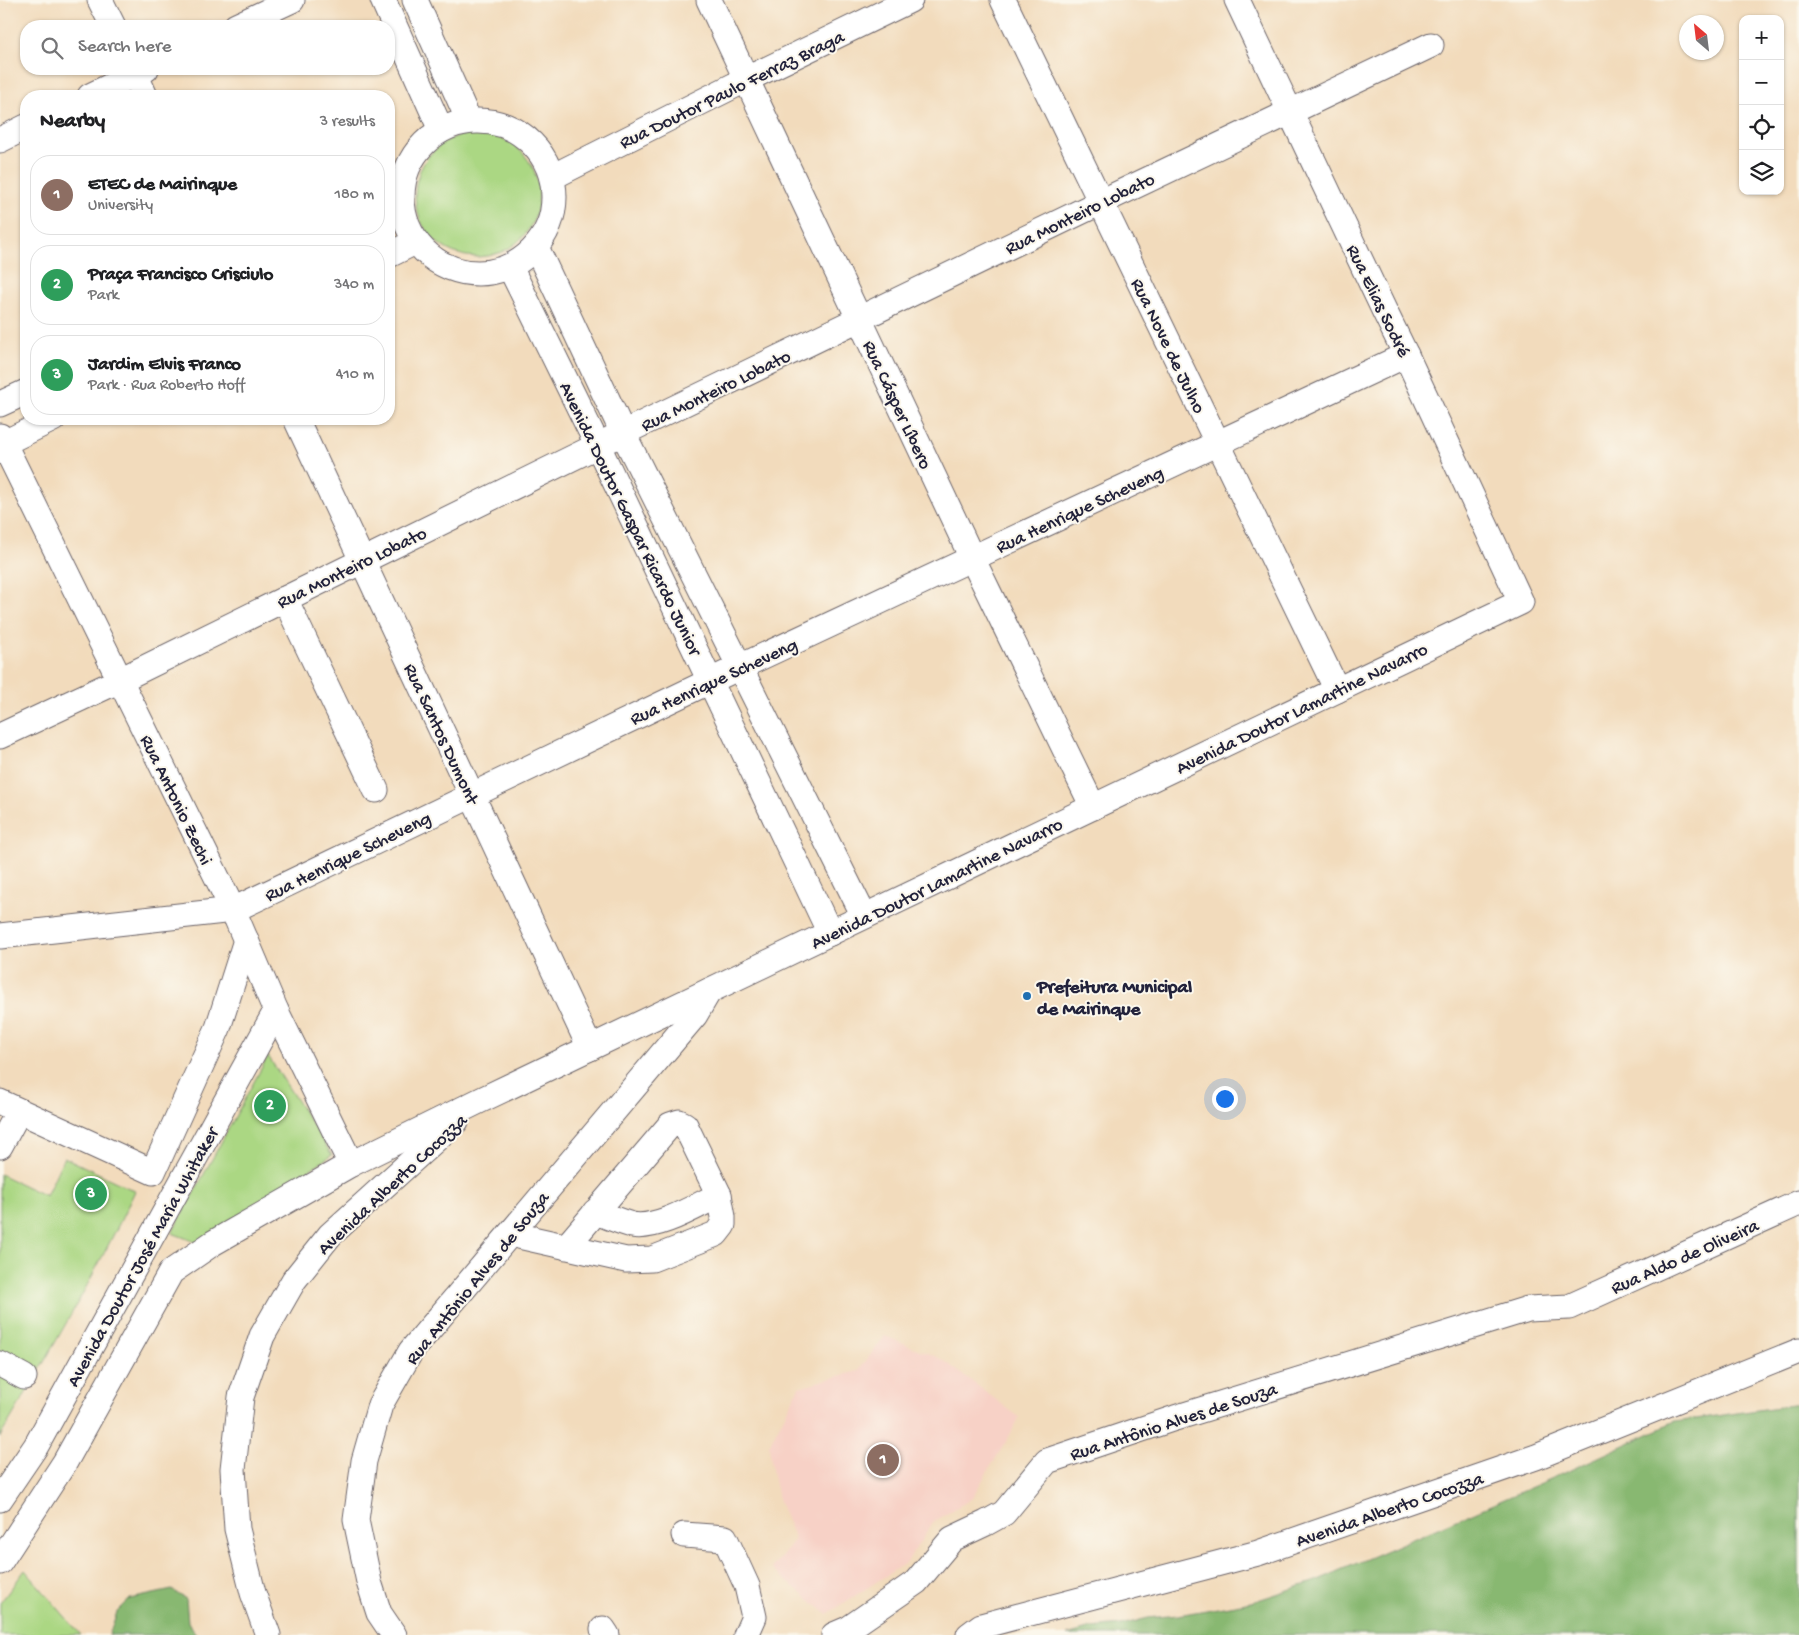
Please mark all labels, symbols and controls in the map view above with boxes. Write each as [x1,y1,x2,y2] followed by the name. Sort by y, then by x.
[1679,15,1724,60] north arrow
[1739,15,1784,195] map controls
[1739,15,1784,60] button: +
[20,20,395,75] search box
[616,26,850,156] street label: Rua Doutor Paulo Ferraz Braga
[38,34,66,62] icon: search
[78,36,172,59] text: Search here
[1739,60,1784,105] button: −
[1739,105,1784,150] button: locate
[40,110,105,135] text: Nearby
[320,113,375,132] text: 3 results
[1739,150,1784,195] button: layers
[1002,169,1159,261] street label: Rua Monteiro Lobato
[88,174,237,197] text: ETEC de Mairinque
[54,186,60,205] text: 1
[335,186,374,205] text: 180 m
[88,197,153,216] text: University
[1340,241,1414,362] street label: Rua Elias Sodré
[88,264,273,287] text: Praça Francisco Crisciulo
[1124,275,1210,418] street label: Rua Nove de Julho
[53,276,61,295] text: 2
[334,276,374,295] text: 340 m
[88,287,119,306] text: Park
[856,337,936,474] street label: Rua Cásper Líbero
[638,346,795,438] street label: Rua Monteiro Lobato
[88,354,241,377] text: Jardim Elvis Franco
[53,366,61,385] text: 3
[336,366,374,385] text: 410 m
[88,377,245,396] text: Park · Rua Roberto Hoff
[552,379,706,662] street label: Avenida Doutor Gaspar Ricardo Junior
[993,462,1168,560] street label: Rua Henrique Scheveng
[274,523,431,615] street label: Rua Monteiro Lobato
[627,634,802,732] street label: Rua Henrique Scheveng
[1173,639,1432,781] street label: Avenida Doutor Lamartine Navarro
[397,660,483,811] street label: Rua Santos Dumont
[133,732,216,869] street label: Rua Antonio Zechi
[262,808,436,908] street label: Rua Henrique Scheveng
[808,814,1067,956] street label: Avenida Doutor Lamartine Navarro
[1036,977,1192,1022] place label: Prefeitura Municipal de Mairinque
[1021,990,1033,1002] marker: Prefeitura Municipal de Mairinque
[1212,1086,1238,1112] your location
[254,1087,286,1125] pin: 2
[314,1109,474,1261] street label: Avenida Alberto Cocozza
[63,1122,226,1392] street label: Avenida Doutor José Maria Whitaker
[75,1175,107,1213] pin: 3
[402,1187,557,1370] street label: Rua Antônio Alves de Souza
[1608,1215,1764,1301] street label: Rua Aldo de Oliveira
[1068,1379,1282,1468] street label: Rua Antônio Alves de Souza
[867,1441,899,1479] pin: 1
[1293,1468,1488,1554] street label: Avenida Alberto Cocozza

